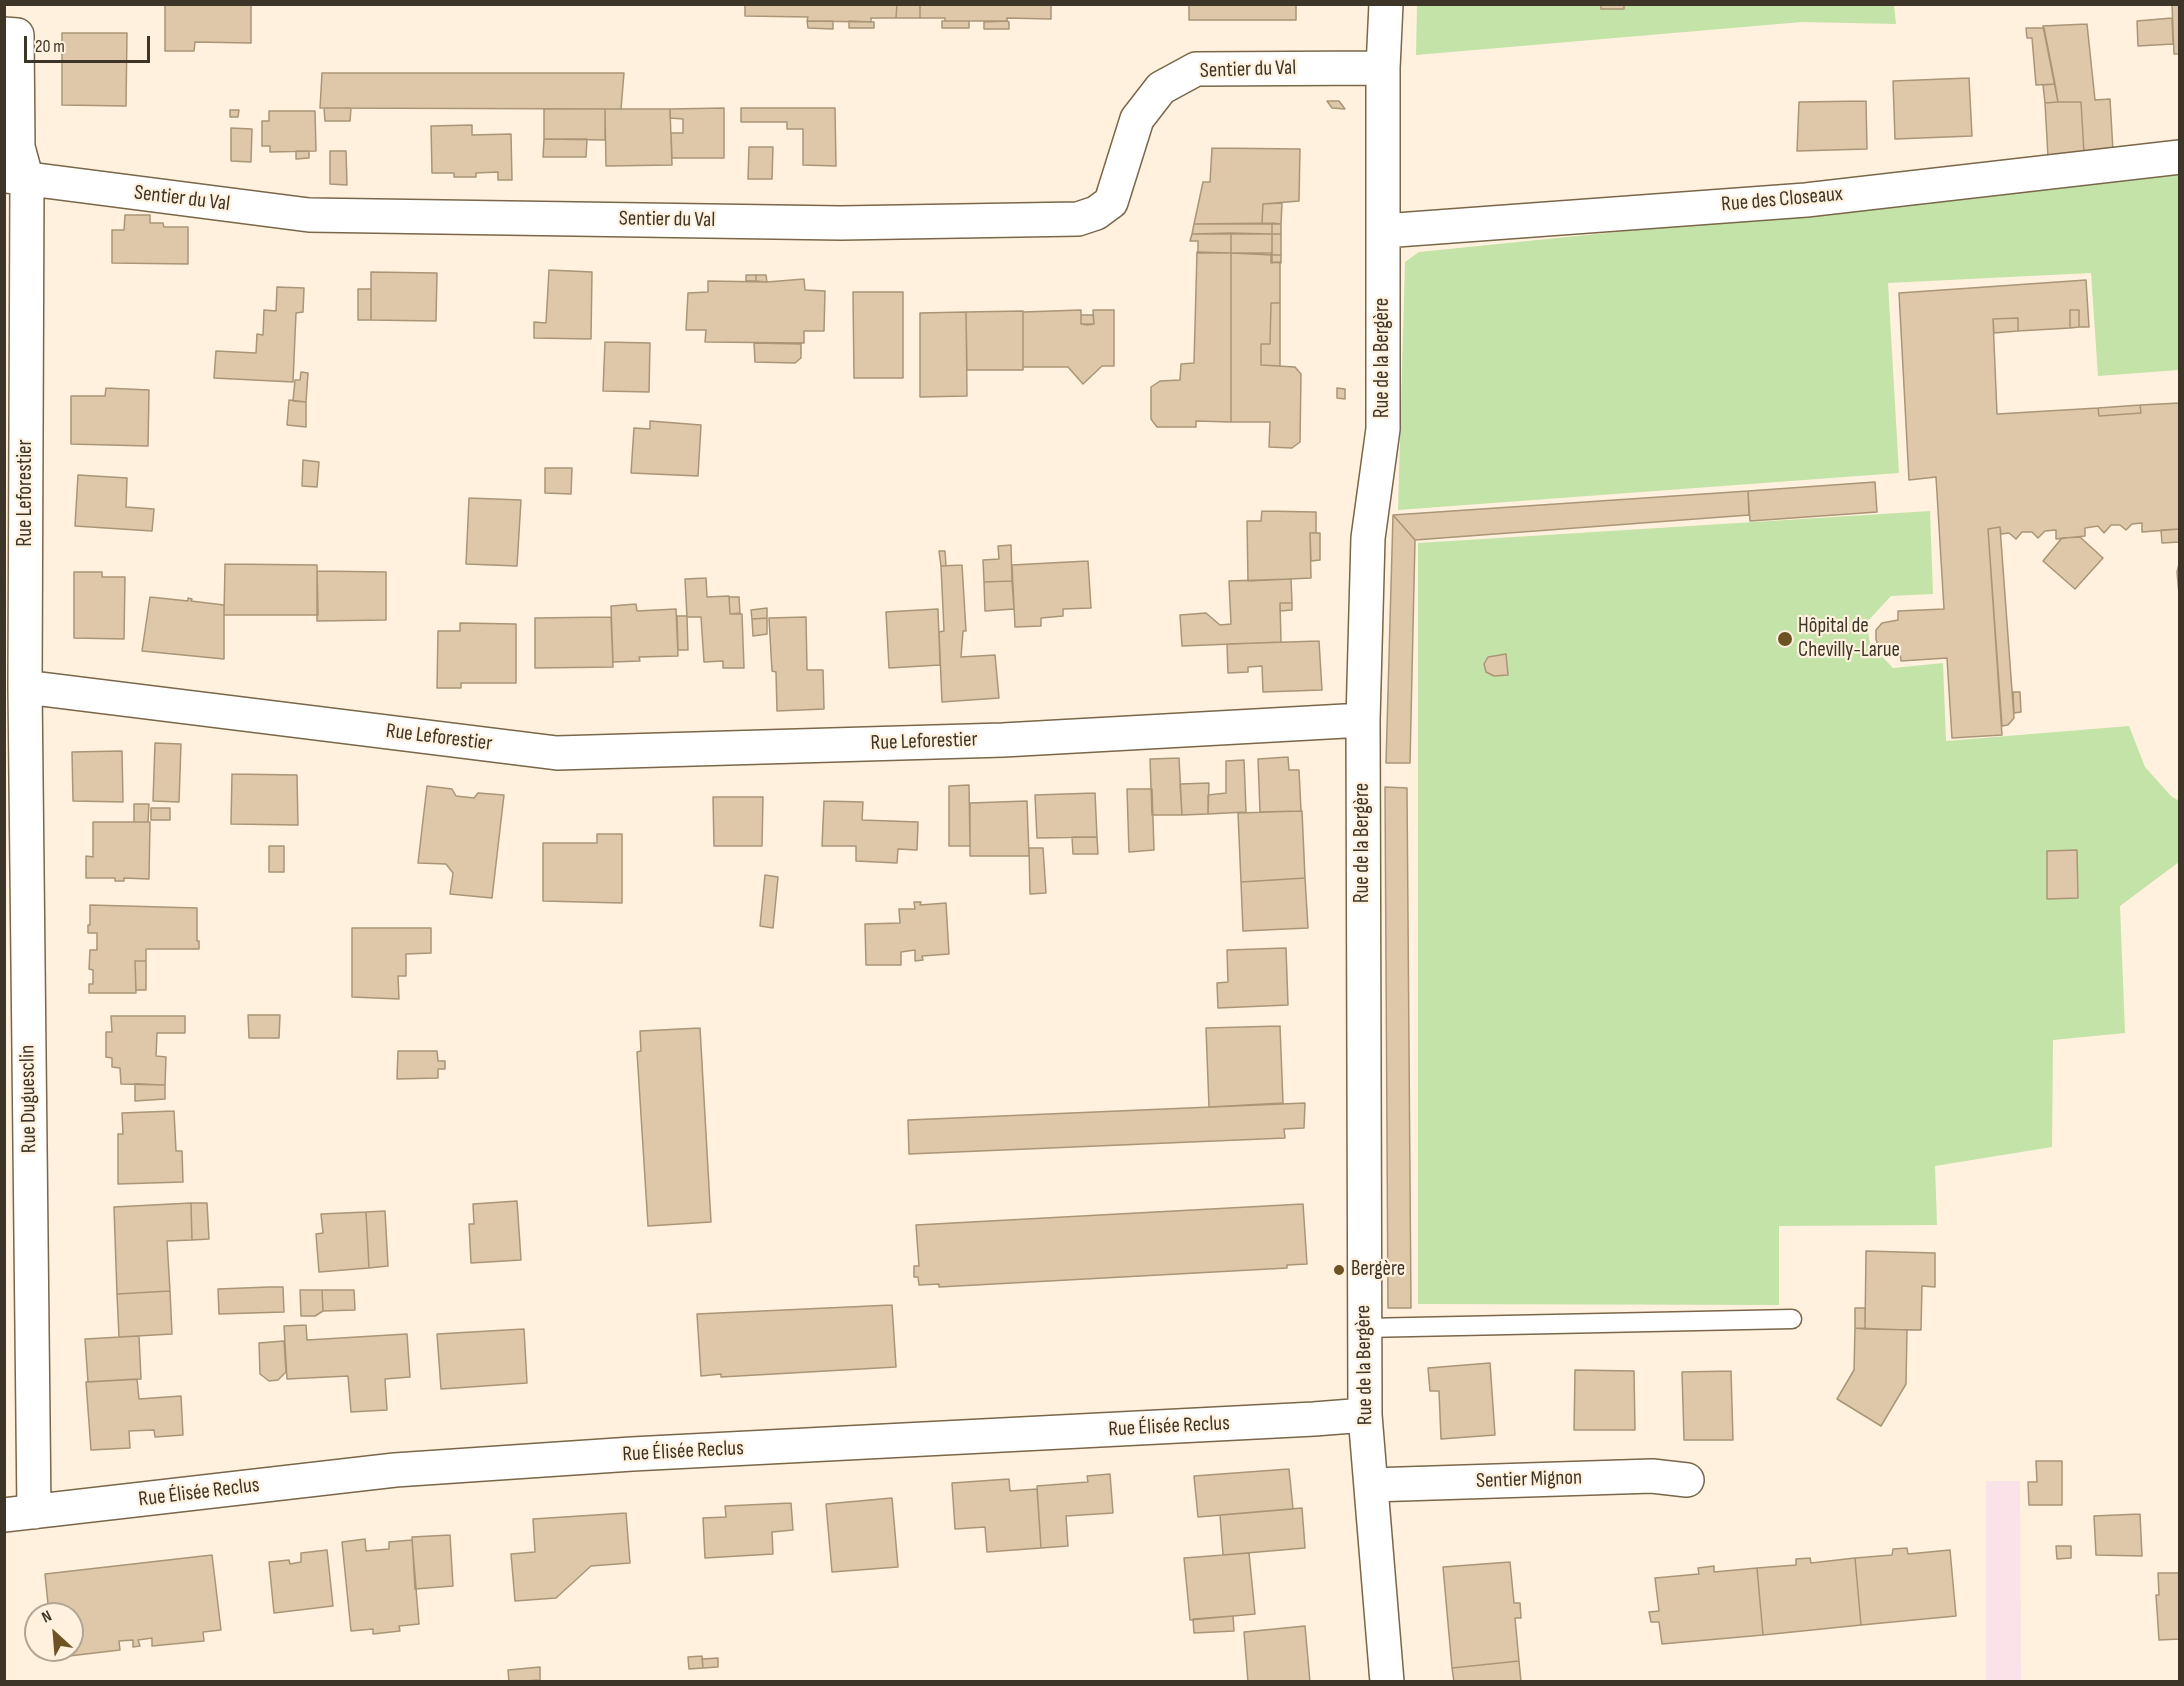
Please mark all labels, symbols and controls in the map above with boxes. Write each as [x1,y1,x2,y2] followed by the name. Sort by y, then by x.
[27,24,153,62] scale bar
[35,36,65,57] text: 20 m
[1199,56,1297,84] street label: Sentier du Val
[133,181,231,217] street label: Sentier du Val
[1720,182,1844,218] street label: Rue des Closeaux
[619,207,715,233] street label: Sentier du Val
[1370,298,1396,418] street label: Rue de la Bergère
[13,439,39,547] street label: Rue Leforestier
[1798,614,1900,664] place label: Hôpital de Chevilly-Larue
[1776,630,1794,648] marker: Hôpital de Chevilly-Larue
[384,719,494,757] street label: Rue Leforestier
[870,728,978,756] street label: Rue Leforestier
[1350,783,1376,903] street label: Rue de la Bergère
[15,1045,43,1153] street label: Rue Duguesclin
[1351,1257,1405,1283] place label: Bergère
[1332,1263,1346,1277] marker: Bergère
[1351,1305,1379,1425] street label: Rue de la Bergère
[1108,1411,1230,1443] street label: Rue Élisée Reclus
[622,1436,744,1468] street label: Rue Élisée Reclus
[1476,1466,1582,1494] street label: Sentier Mignon
[137,1473,261,1513] street label: Rue Élisée Reclus
[24,1602,84,1662] north arrow
[39,1607,55,1628] text: N

